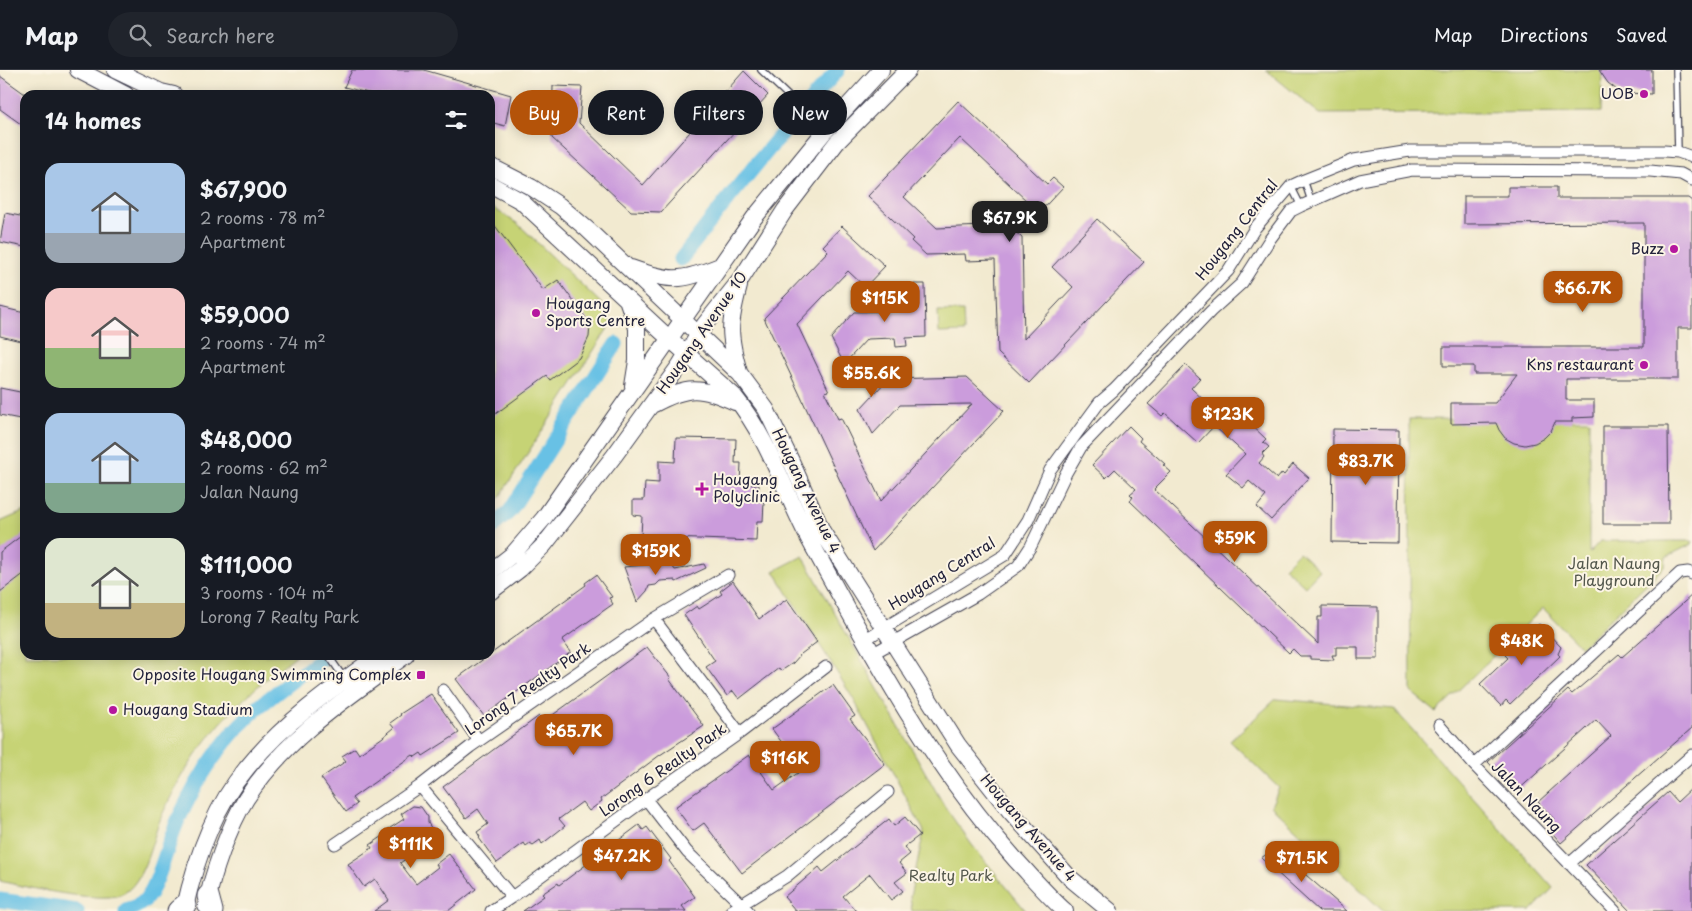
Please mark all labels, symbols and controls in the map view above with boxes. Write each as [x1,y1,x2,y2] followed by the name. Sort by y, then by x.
[108,12,458,57] search box
[25,17,78,53] text: Map
[126,21,154,49] icon: search
[166,21,275,49] text: Search here
[1434,21,1472,48] text: Map
[1500,21,1588,48] text: Directions
[1616,21,1667,48] text: Saved
[1600,81,1634,104] place label: UOB
[1638,88,1650,100] marker: UOB
[510,90,578,135] chip: Buy
[588,90,664,135] chip: Rent
[674,90,763,135] chip: Filters
[773,90,847,135] chip: New
[45,104,141,136] text: 14 homes
[442,106,470,134] icon: filters
[200,173,287,205] text: $67,900
[1189,174,1283,284] street label: Hougang Central
[85,183,145,243] icon: home
[969,200,1051,243] pin: $67.9K
[200,205,326,229] text: 2 rooms · 78 m²
[983,205,1037,229] text: $67.9K
[200,229,285,253] text: Apartment
[1631,236,1665,259] place label: Buzz
[1668,243,1680,255] marker: Buzz
[650,266,752,398] street label: Hougang Avenue 10
[1542,270,1624,313] pin: $66.7K
[1554,275,1612,299] text: $66.7K
[850,280,920,323] pin: $115K
[862,285,908,309] text: $115K
[546,291,645,331] place label: Hougang Sports Centre
[200,298,289,330] text: $59,000
[530,307,542,319] marker: Hougang Sports Centre
[85,308,145,368] icon: home
[200,330,326,354] text: 2 rooms · 74 m²
[1527,352,1634,375] place label: Kns restaurant
[200,354,285,378] text: Apartment
[831,356,913,398] pin: $55.6K
[1638,359,1650,371] marker: Kns restaurant
[843,360,901,384] text: $55.6K
[1193,396,1263,439] pin: $123K
[1202,401,1254,425] text: $123K
[200,423,292,455] text: $48,000
[767,424,848,557] street label: Hougang Avenue 4
[85,433,145,493] icon: home
[1325,444,1407,486] pin: $83.7K
[1338,448,1394,472] text: $83.7K
[200,455,328,479] text: 2 rooms · 62 m²
[713,467,780,507] place label: Hougang Polyclinic
[200,479,299,503] text: Jalan Naung
[695,482,709,496] marker: Hougang Polyclinic
[1205,520,1265,563] pin: $59K
[1214,525,1256,549] text: $59K
[883,530,999,615] street label: Hougang Central
[621,534,691,576] pin: $159K
[632,538,680,562] text: $159K
[200,548,292,580] text: $111,000
[1568,551,1660,591] park label: Jalan Naung Playground
[85,558,145,618] icon: home
[200,580,334,604] text: 3 rooms · 104 m²
[200,604,359,628] text: Lorong 7 Realty Park
[1492,624,1552,666] pin: $48K
[1500,628,1544,652] text: $48K
[459,636,595,740] street label: Lorong 7 Realty Park
[132,662,411,685] place label: Opposite Hougang Swimming Complex
[415,669,427,681] marker: Opposite Hougang Swimming Complex
[123,697,253,720] place label: Hougang Stadium
[107,704,119,716] marker: Hougang Stadium
[533,714,615,756] pin: $65.7K
[594,716,730,821] street label: Lorong 6 Realty Park
[546,718,602,742] text: $65.7K
[750,740,820,783] pin: $116K
[761,745,809,769] text: $116K
[1487,755,1568,837] street label: Jalan Naung
[976,768,1083,886] street label: Hougang Avenue 4
[376,826,446,869] pin: $111K
[389,831,433,855] text: $111K
[581,838,663,881] pin: $47.2K
[1261,840,1343,883] pin: $71.5K
[593,843,651,867] text: $47.2K
[1276,845,1328,869] text: $71.5K
[909,863,993,886] park label: Realty Park

